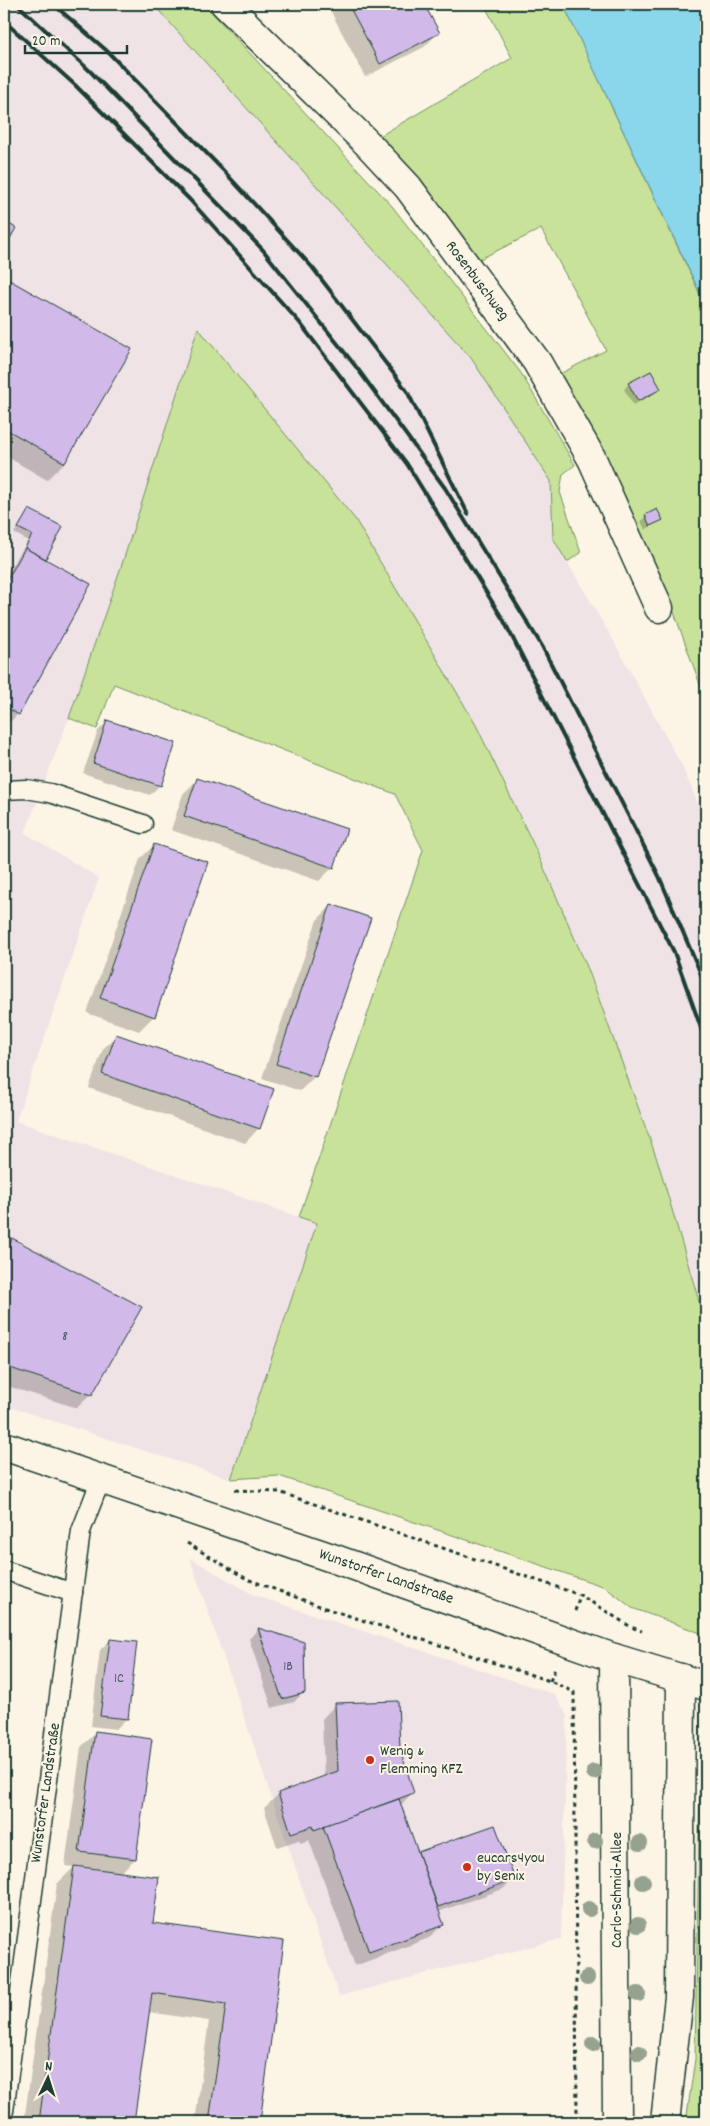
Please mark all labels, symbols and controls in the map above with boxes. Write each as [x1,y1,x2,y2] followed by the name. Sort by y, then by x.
[25,22,128,54] scale bar
[32,31,60,53] text: 20 m
[439,236,515,326] street label: Rosenbuschweg
[62,1327,68,1347] house number: 8
[316,1543,456,1611] street label: Wunstorfer Landstraße
[283,1657,293,1677] house number: 1B
[114,1669,124,1689] house number: 1C
[25,1722,67,1864] street label: Wunstorfer Landstraße
[380,1740,463,1781] place label: Wenig & Flemming KFZ
[364,1754,376,1766] marker: Wenig & Flemming KFZ
[606,1832,629,1948] street label: Carlo-Schmid-Allee
[477,1847,545,1888] place label: eucars4you by Senix
[461,1861,473,1873] marker: eucars4you by Senix
[22,2054,72,2104] north arrow
[45,2057,53,2077] text: N

